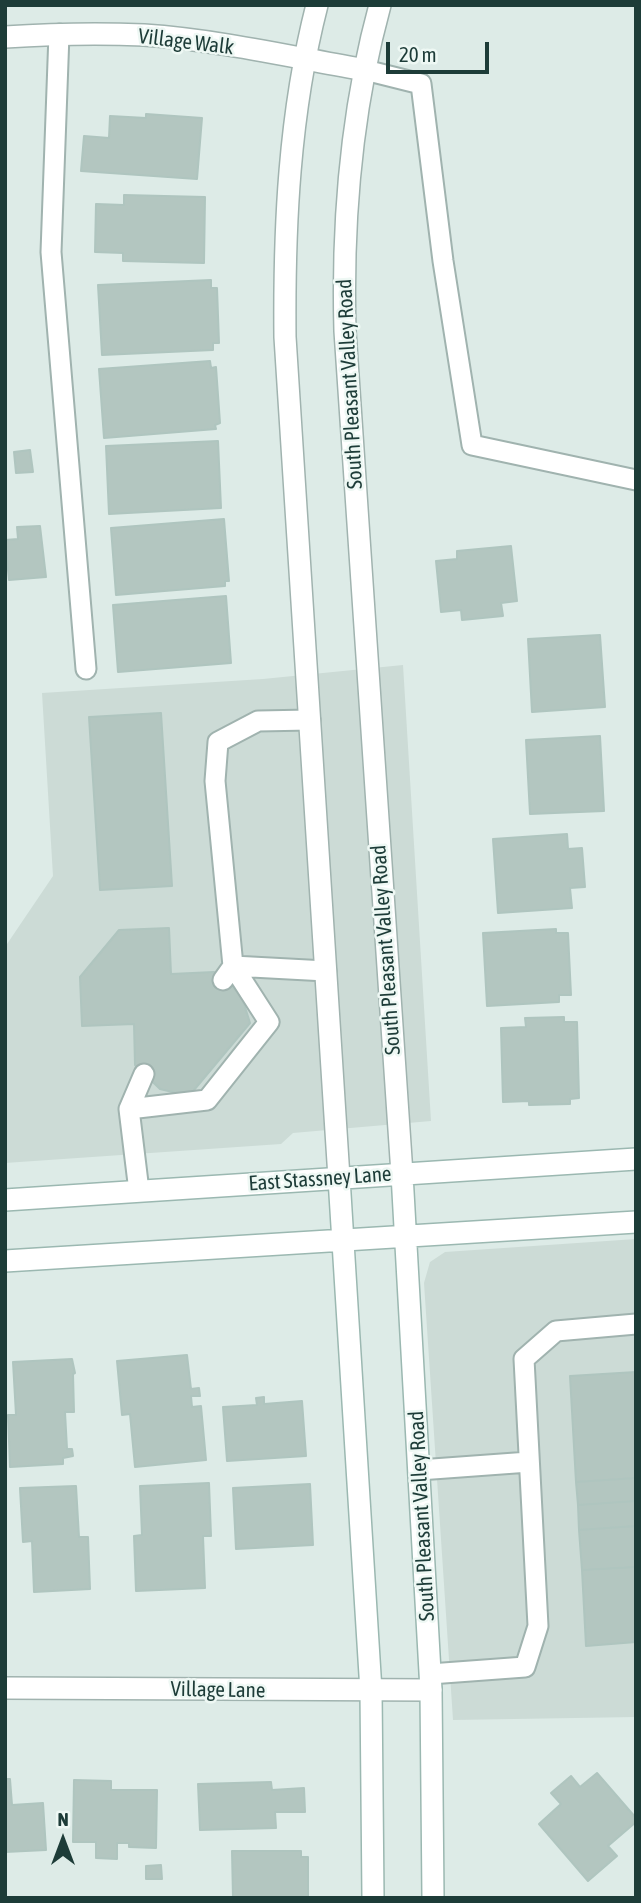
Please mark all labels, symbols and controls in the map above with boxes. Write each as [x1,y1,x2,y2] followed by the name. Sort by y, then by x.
[137,24,235,60] street label: Village Walk
[389,28,492,72] scale bar
[399,42,437,66] text: 20 m
[332,278,368,490] street label: South Pleasant Valley Road
[366,844,406,1056] street label: South Pleasant Valley Road
[248,1161,392,1197] street label: East Stassney Lane
[404,1410,440,1622] street label: South Pleasant Valley Road
[170,1677,266,1703] street label: Village Lane
[28,1805,98,1875] north arrow
[57,1808,69,1830] text: N

